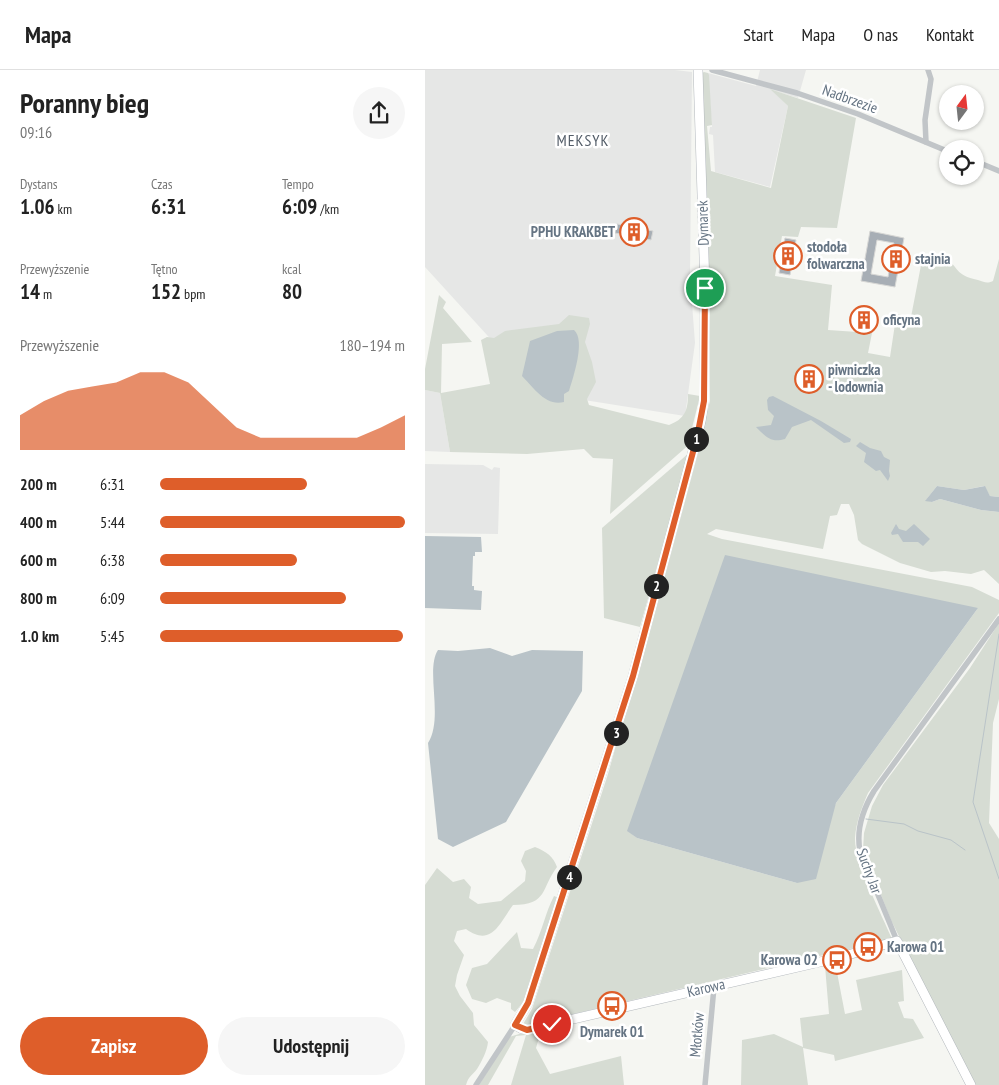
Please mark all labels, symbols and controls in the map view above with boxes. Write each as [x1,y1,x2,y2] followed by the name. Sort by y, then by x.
[25,19,72,50] text: Mapa
[743,23,773,46] text: Start
[801,23,835,46] text: Mapa
[863,23,898,46] text: O nas
[926,23,974,46] text: Kontakt
[820,80,880,117] street label: Nadbrzezie
[20,84,149,121] text: Poranny bieg
[939,85,984,130] north arrow
[939,85,984,185] map controls
[353,87,405,139] button: share
[20,122,52,142] text: 09:16
[557,130,609,150] district label: MEKSYK
[939,140,984,185] button: locate
[20,175,58,193] text: Dystans
[151,175,173,193] text: Czas
[282,175,314,193] text: Tempo
[20,193,55,220] text: 1.06
[151,193,186,220] text: 6:31
[282,193,317,220] text: 6:09
[55,200,72,218] text: km
[317,200,339,218] text: /km
[692,200,713,246] street label: Dymarek
[619,217,649,247] building icon: PPHU KRAKBET
[531,222,615,241] place label: PPHU KRAKBET
[807,237,865,273] place label: stodoła folwarczna
[773,241,803,271] building icon: stodoła folwarczna
[881,244,911,274] building icon: stajnia
[915,249,951,268] place label: stajnia
[20,260,89,278] text: Przewyższenie
[151,260,178,278] text: Tętno
[282,260,301,278] text: kcal
[684,267,726,309] pin
[691,274,719,302] icon: arrive
[20,278,40,305] text: 14
[151,278,181,305] text: 152
[282,278,302,305] text: 80
[40,285,52,303] text: m
[181,285,205,303] text: bpm
[849,305,879,335] building icon: oficyna
[883,310,921,329] place label: oficyna
[20,335,99,355] text: Przewyższenie
[340,335,405,355] text: 180–194 m
[828,360,883,396] place label: piwniczka - lodownia
[794,364,824,394] building icon: piwniczka - lodownia
[683,426,709,452] pin: 1
[693,430,700,448] text: 1
[20,474,57,494] text: 200 m
[100,474,125,494] text: 6:31
[20,512,57,532] text: 400 m
[100,512,125,532] text: 5:44
[20,550,57,570] text: 600 m
[100,550,125,570] text: 6:38
[643,574,669,598] pin: 2
[653,577,660,595] text: 2
[20,588,57,608] text: 800 m
[100,588,125,608] text: 6:09
[20,626,59,646] text: 1.0 km
[100,626,125,646] text: 5:45
[603,720,629,746] pin: 3
[613,724,620,742] text: 3
[853,846,887,897] street label: Suchy Jar
[557,864,581,890] pin: 4
[566,868,573,886] text: 4
[853,932,883,962] bus stop icon: Karowa 01
[887,937,944,956] place label: Karowa 01
[822,945,852,975] bus stop icon: Karowa 02
[761,950,818,969] place label: Karowa 02
[685,974,727,1001] street label: Karowa
[597,991,627,1021] bus stop icon: Dymarek 01
[531,1003,573,1045] pin
[538,1010,566,1038] icon: check
[685,1012,708,1058] street label: Młotków
[20,1017,208,1075] button: Zapisz
[218,1017,405,1075] button: Udostępnij
[580,1022,644,1041] place label: Dymarek 01

